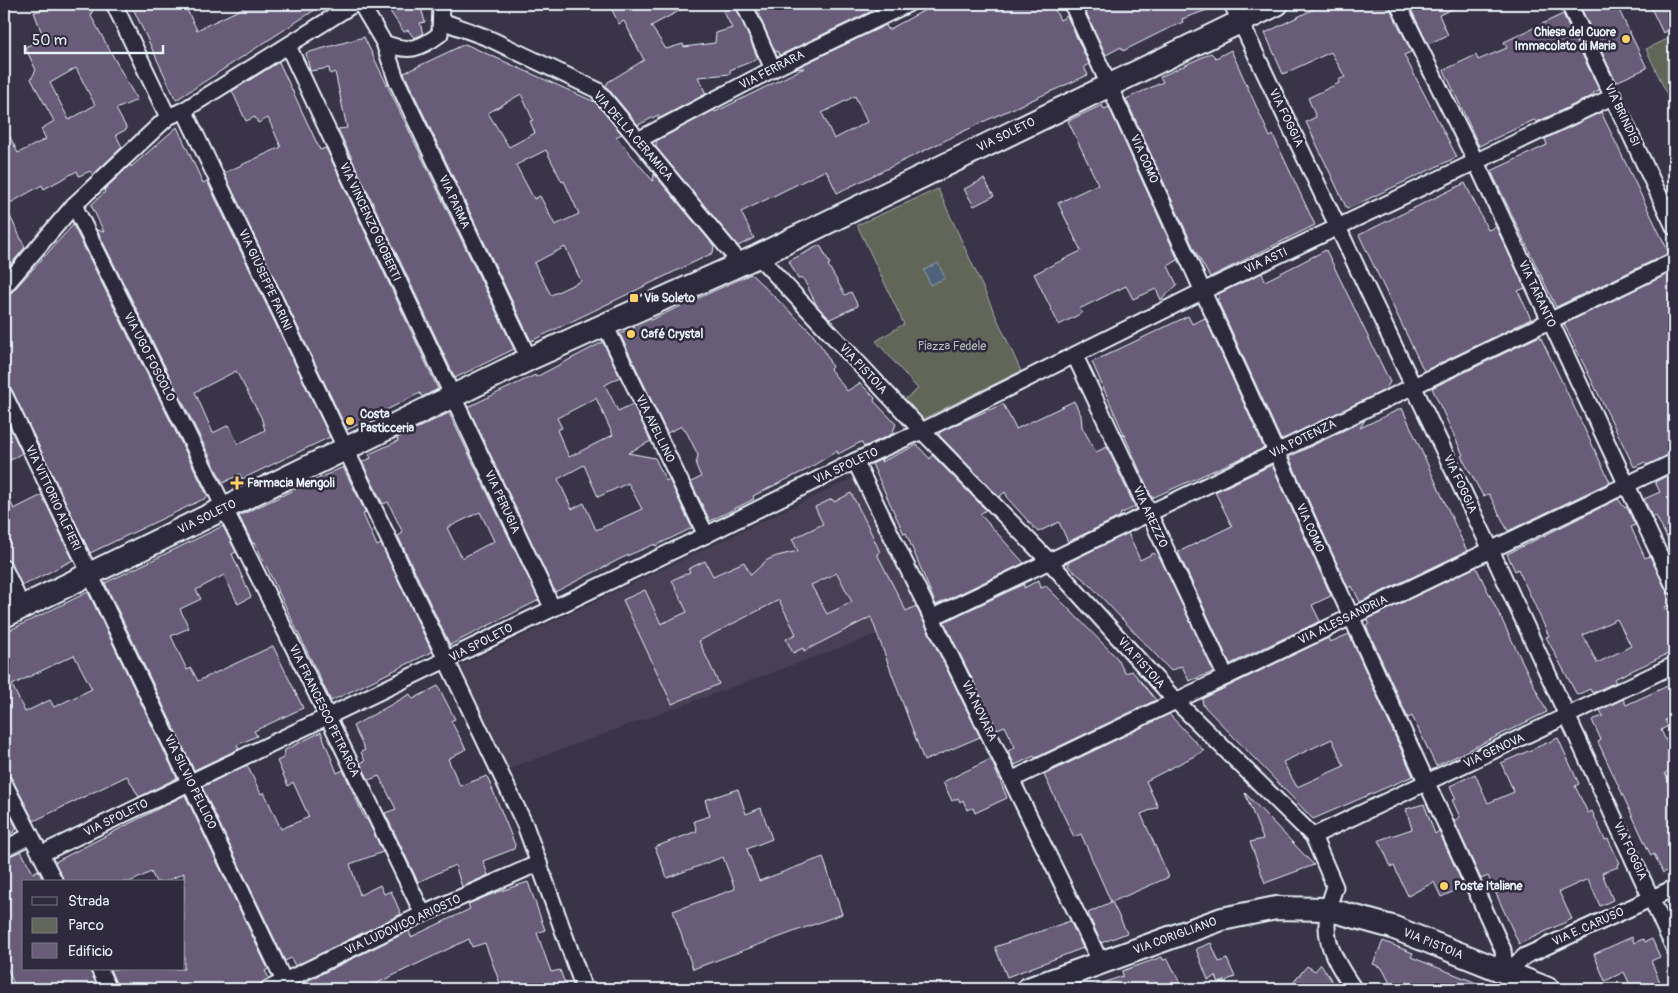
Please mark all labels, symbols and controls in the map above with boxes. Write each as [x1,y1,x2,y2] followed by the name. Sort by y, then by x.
[25,22,162,54] scale bar
[1514,25,1617,54] place label: Chiesa del Cuore Immacolato di Maria
[32,31,67,50] text: 50 m
[1620,33,1632,45] marker: Chiesa del Cuore Immacolato di Maria
[737,47,807,93] street label: VIA FERRARA
[1601,81,1643,149] street label: VIA BRINDISI
[1265,86,1307,150] street label: VIA FOGGIA
[590,88,676,184] street label: VIA DELLA CERAMICA
[974,114,1038,156] street label: VIA SOLETO
[1127,132,1162,186] street label: VIA COMO
[336,160,404,284] street label: VIA VINCENZO GIOBERTI
[435,173,473,231] street label: VIA PARMA
[235,227,295,333] street label: VIA GIUSEPPE PARINI
[1242,245,1290,277] street label: VIA ASTI
[1515,258,1559,330] street label: VIA TARANTO
[644,291,696,306] place label: Via Soleto
[628,292,640,304] marker: Via Soleto
[120,310,178,404] street label: VIA UGO FOSCOLO
[641,327,703,342] place label: Café Crystal
[625,328,637,340] marker: Café Crystal
[918,339,986,354] park label: Piazza Fedele
[836,341,890,397] street label: VIA PISTOIA
[632,393,678,466] street label: VIA AVELLINO
[360,407,415,436] place label: Costa Pasticceria
[344,415,356,427] marker: Costa Pasticceria
[1267,416,1339,462] street label: VIA POTENZA
[22,443,84,553] street label: VIA VITTORIO ALFIERI
[811,444,881,487] street label: VIA SPOLETO
[1440,452,1480,516] street label: VIA FOGGIA
[481,468,523,536] street label: VIA PERUGIA
[247,476,335,491] place label: Farmacia Mengoli
[231,477,243,489] marker: Farmacia Mengoli
[1129,484,1171,550] street label: VIA AREZZO
[175,496,239,538] street label: VIA SOLETO
[1293,501,1328,555] street label: VIA COMO
[1296,592,1390,648] street label: VIA ALESSANDRIA
[447,620,516,665] street label: VIA SPOLETO
[1114,634,1168,692] street label: VIA PISTOIA
[285,642,363,780] street label: VIA FRANCESCO PETRARCA
[958,678,1000,744] street label: VIA NOVARA
[1461,730,1527,772] street label: VIA GENOVA
[161,732,220,832] street label: VIA SILVIO PELLICO
[81,796,151,840] street label: VIA SPOLETO
[1610,819,1650,883] street label: VIA FOGGIA
[1454,879,1524,894] place label: Poste Italiane
[22,880,185,970] legend
[1438,880,1450,892] marker: Poste Italiane
[68,892,109,911] text: Strada
[343,892,463,958] street label: VIA LUDOVICO ARIOSTO
[1550,904,1627,950] street label: VIA E. CARUSO
[1131,914,1219,958] street label: VIA CORIGLIANO
[68,916,104,935] text: Parco
[1401,925,1465,963] street label: VIA PISTOIA
[68,942,113,961] text: Edificio

